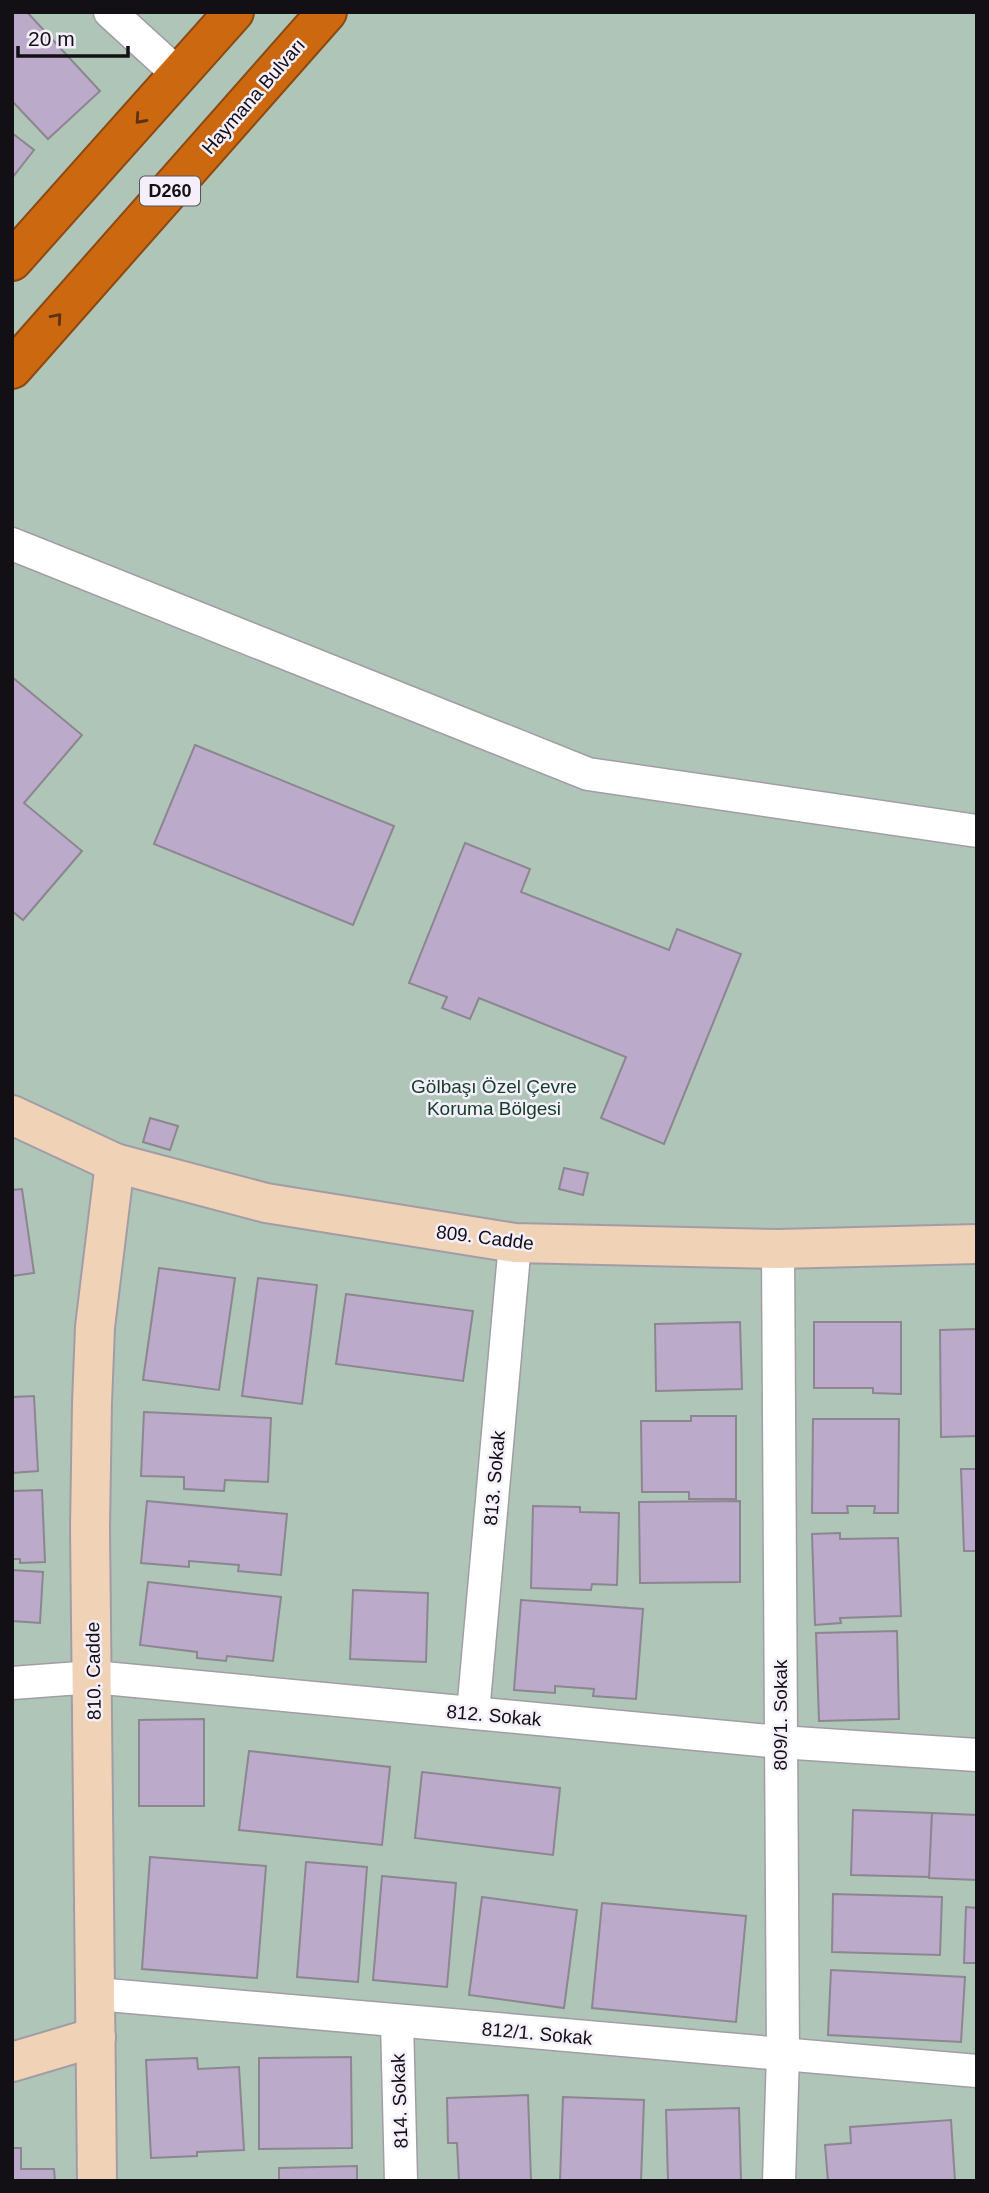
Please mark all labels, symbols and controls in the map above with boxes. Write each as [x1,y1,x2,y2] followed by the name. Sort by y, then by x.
[18,14,128,58] scale bar
[28,27,75,50] text: 20 m
[198,34,309,158] street label: Haymana Bulvarı
[136,111,148,124] one-way arrow
[140,176,200,206] road number: D260
[49,313,62,326] one-way arrow
[411,1076,577,1119] park label: Gölbaşı Özel Çevre Koruma Bölgesi
[435,1221,535,1254] street label: 809. Cadde
[480,1429,509,1526] street label: 813. Sokak
[82,1622,105,1720] street label: 810. Cadde
[770,1659,791,1770] street label: 809/1. Sokak
[446,1701,543,1730] street label: 812. Sokak
[481,2018,594,2049] street label: 812/1. Sokak
[387,2053,412,2149] street label: 814. Sokak

